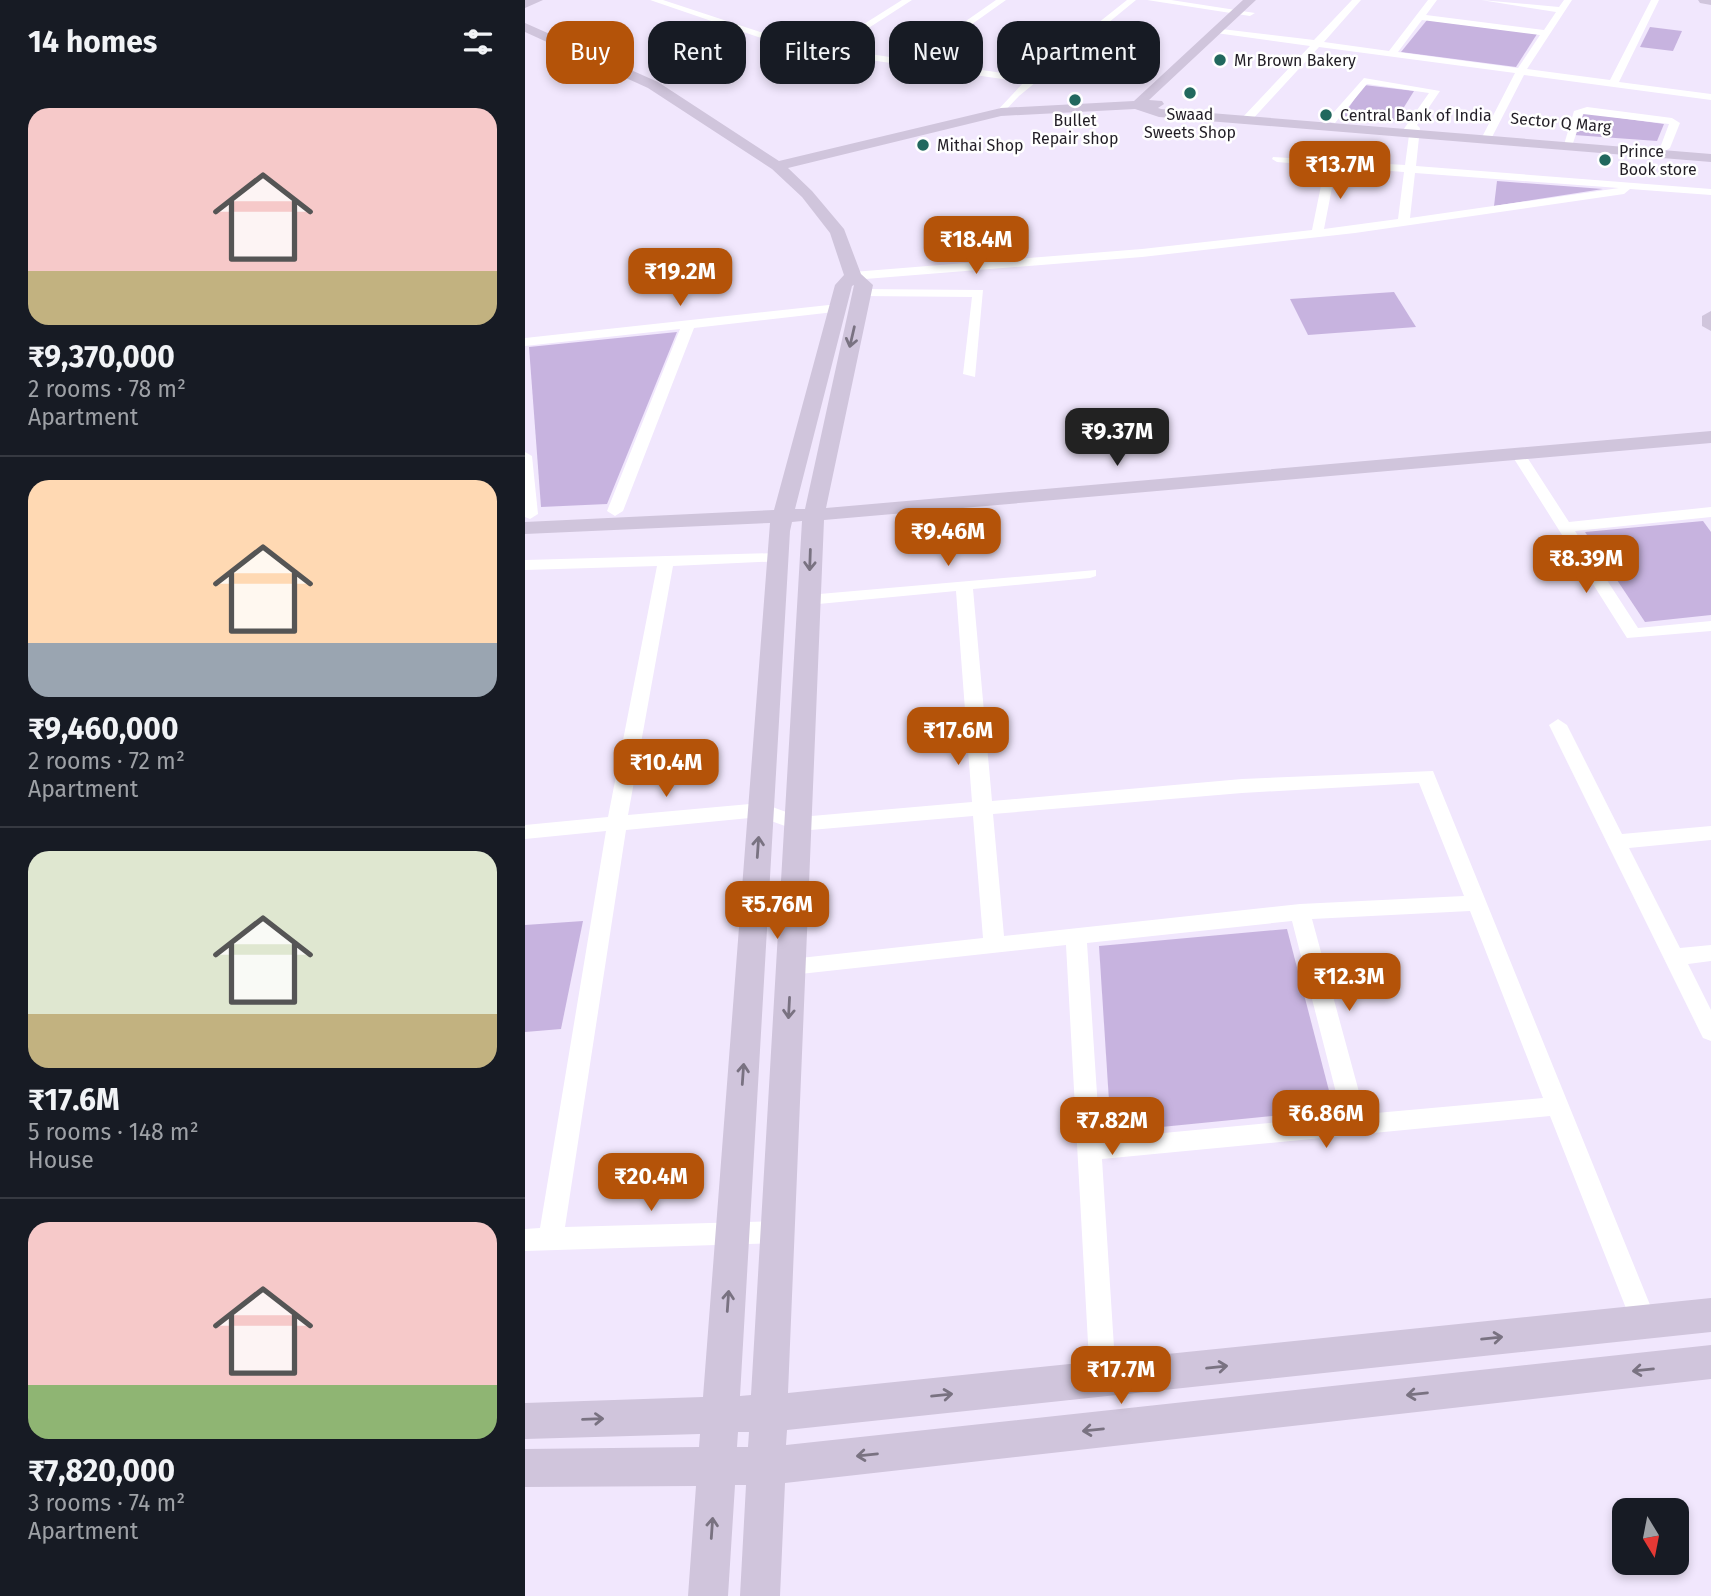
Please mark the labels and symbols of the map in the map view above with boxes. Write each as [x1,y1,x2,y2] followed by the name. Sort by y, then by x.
[1234,51,1356,70] place label: Mr Brown Bakery
[1212,52,1228,68] marker: Mr Brown Bakery
[1182,85,1198,101] marker: Swaad Sweets Shop
[1067,92,1083,108] marker: Bullet Repair shop
[1144,105,1236,142] place label: Swaad Sweets Shop
[1340,106,1492,125] place label: Central Bank of India
[1318,107,1334,123] marker: Central Bank of India
[1510,109,1613,136] street label: Sector Q Marg
[1032,111,1118,148] place label: Bullet Repair shop
[937,136,1024,155] place label: Mithai Shop
[915,137,931,153] marker: Mithai Shop
[1283,142,1397,201] pin: ₹13.7M
[1619,142,1697,179] place label: Prince Book store
[1597,152,1613,168] marker: Prince Book store
[919,216,1033,276] pin: ₹18.4M
[623,248,737,308] pin: ₹19.2M
[845,325,859,348] one-way arrow
[1060,408,1174,468] pin: ₹9.37M
[891,508,1005,568] pin: ₹9.46M
[1529,536,1643,595] pin: ₹8.39M
[803,549,816,572] one-way arrow
[901,708,1015,767] pin: ₹17.6M
[609,740,723,799] pin: ₹10.4M
[752,836,765,859] one-way arrow
[720,881,834,941] pin: ₹5.76M
[1292,954,1406,1013] pin: ₹12.3M
[783,996,796,1019] one-way arrow
[737,1063,750,1086] one-way arrow
[1269,1090,1383,1150] pin: ₹6.86M
[1055,1098,1169,1157] pin: ₹7.82M
[594,1154,708,1213] pin: ₹20.4M
[721,1290,734,1313] one-way arrow
[1480,1331,1503,1344] one-way arrow
[1064,1346,1178,1406] pin: ₹17.7M
[1205,1361,1228,1374] one-way arrow
[1632,1363,1655,1376] one-way arrow
[1406,1388,1429,1401] one-way arrow
[930,1389,953,1402] one-way arrow
[581,1412,604,1426] one-way arrow
[1083,1423,1105,1436] one-way arrow
[856,1448,879,1461] one-way arrow
[1612,1498,1689,1575] north arrow
[706,1517,719,1540] one-way arrow

